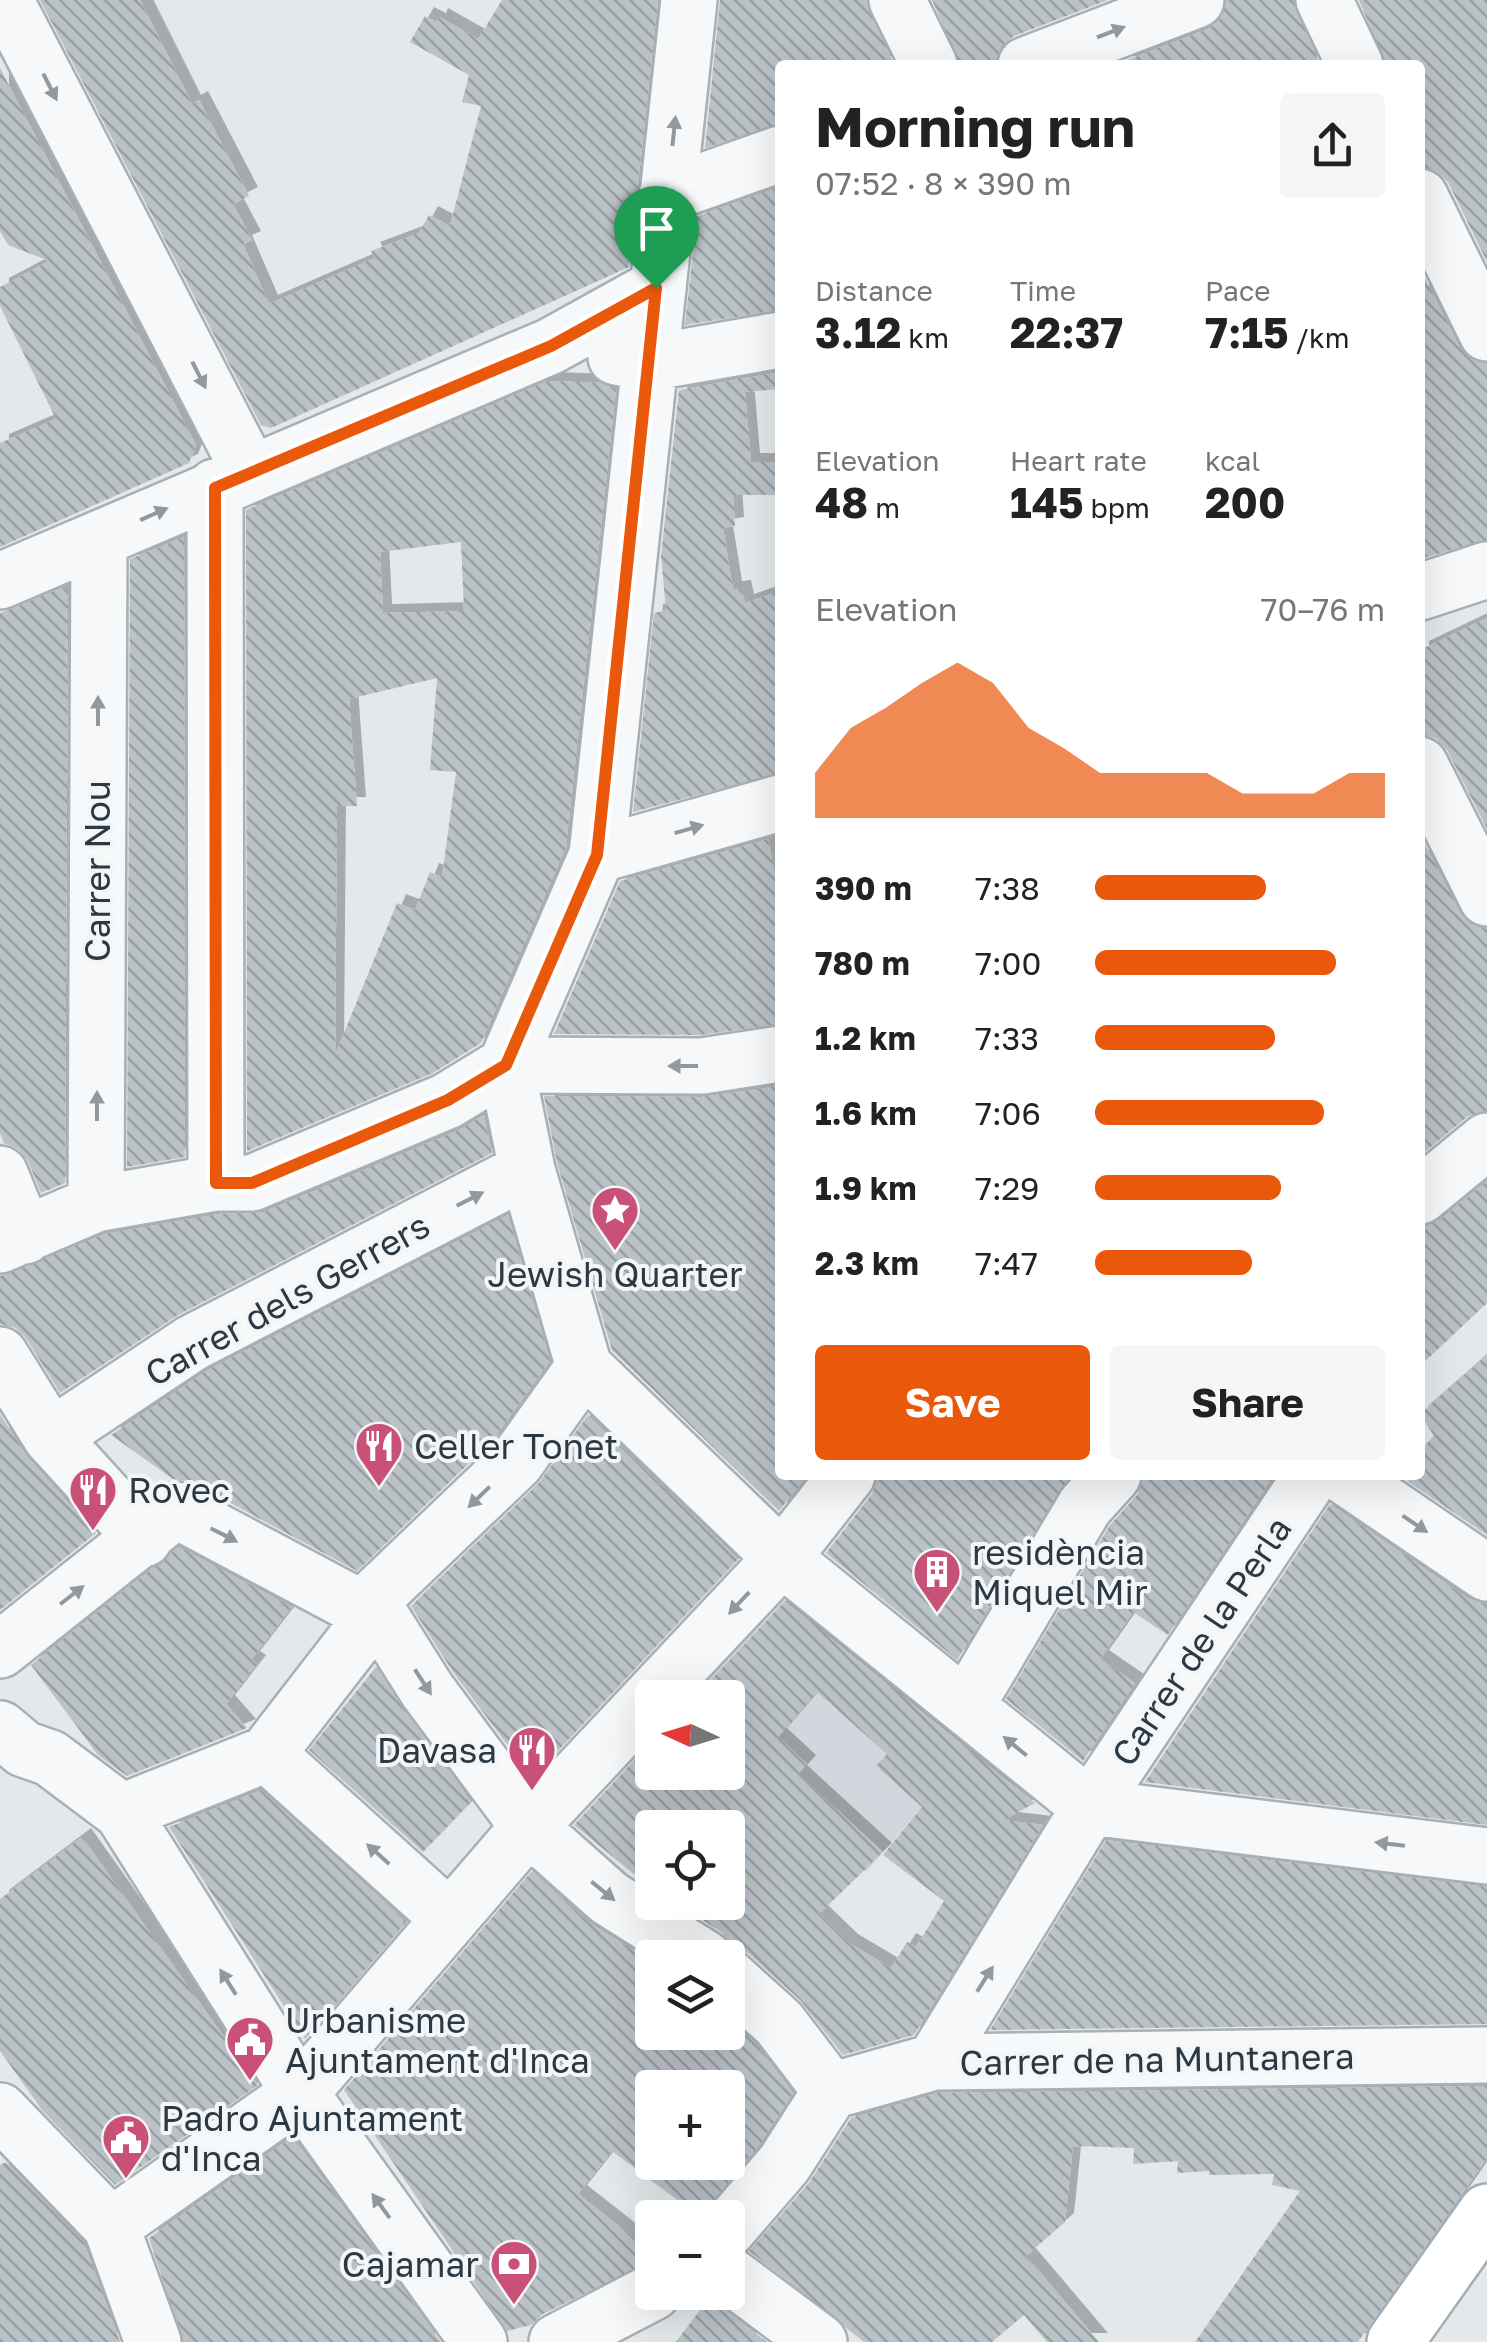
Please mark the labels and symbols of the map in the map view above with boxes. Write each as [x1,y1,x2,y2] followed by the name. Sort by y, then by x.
[1097,24,1127,40] one-way arrow
[41,72,58,101] one-way arrow
[666,115,682,147] one-way arrow
[614,186,699,289] pin
[191,361,208,390] one-way arrow
[139,506,169,522] one-way arrow
[90,695,106,727] one-way arrow
[76,780,118,962] street label: Carrer Nou
[674,821,704,836] one-way arrow
[667,1058,699,1074] one-way arrow
[89,1090,105,1122] one-way arrow
[589,1184,641,1252] place icon: Jewish Quarter
[456,1191,485,1208] one-way arrow
[138,1204,436,1394] street label: Carrer dels Gerrers
[487,1253,743,1295] place label: Jewish Quarter
[353,1420,405,1488] restaurant icon: Celler Tonet
[414,1425,618,1467] place label: Celler Tonet
[67,1464,119,1532] restaurant icon: Rovec
[128,1469,230,1511] place label: Rovec
[468,1485,492,1508] one-way arrow
[1102,1509,1300,1773] street label: Carrer de la Perla
[1401,1514,1428,1533] one-way arrow
[210,1526,239,1543] one-way arrow
[972,1531,1148,1613] place label: residència Miquel Mir
[911,1546,963,1614] building icon: residència Miquel Mir
[59,1585,85,1605] one-way arrow
[728,1591,751,1615] one-way arrow
[413,1669,431,1696] one-way arrow
[635,1680,745,1790] north arrow
[506,1724,558,1792] restaurant icon: Davasa
[377,1729,497,1771] place label: Davasa
[1002,1736,1027,1757] one-way arrow
[1374,1836,1406,1852] one-way arrow
[366,1843,390,1866] one-way arrow
[590,1880,615,1901] one-way arrow
[976,1965,993,1993] one-way arrow
[220,1968,237,1996] one-way arrow
[285,1999,590,2081] place label: Urbanisme Ajuntament d'Inca
[224,2014,276,2082] public building icon: Urbanisme Ajuntament d'Inca
[959,2035,1355,2083] street label: Carrer de na Muntanera
[161,2097,463,2179] place label: Padro Ajuntament d'Inca
[100,2112,152,2180] public building icon: Padro Ajuntament d'Inca
[372,2193,391,2219] one-way arrow
[488,2238,540,2306] bank icon: Cajamar
[342,2243,479,2285] place label: Cajamar

